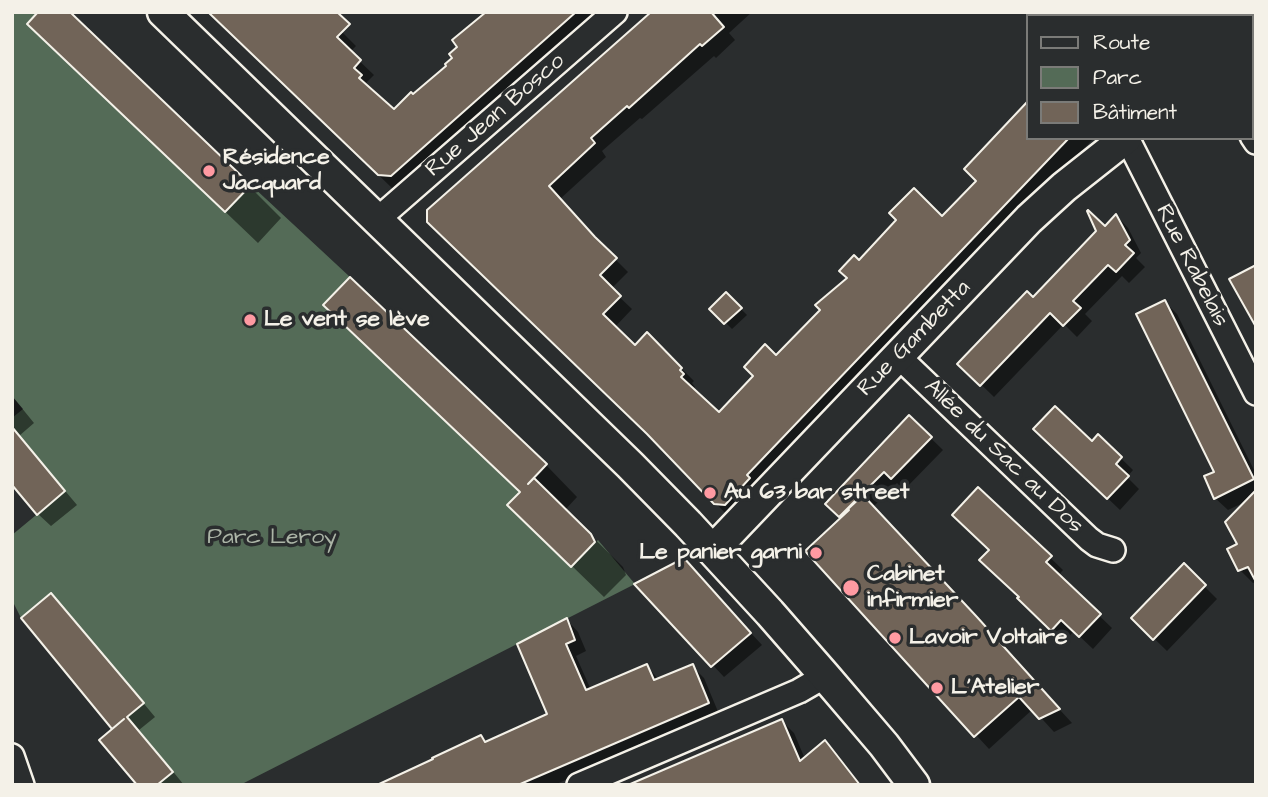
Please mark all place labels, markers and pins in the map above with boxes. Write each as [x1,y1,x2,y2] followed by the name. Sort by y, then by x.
[223,144,330,198] place label: Résidence Jacquard
[201,163,217,179] marker: Résidence Jacquard
[264,306,430,334] place label: Le vent se lève
[242,312,258,328] marker: Le vent se lève
[724,479,909,507] place label: Au 63 bar street
[702,485,718,501] marker: Au 63 bar street
[639,539,802,567] place label: Le panier garni
[808,545,824,561] marker: Le panier garni
[867,561,958,615] place label: Cabinet infirmier
[841,578,861,598] marker: Cabinet infirmier
[909,624,1067,652] place label: Lavoir Voltaire
[887,630,903,646] marker: Lavoir Voltaire
[951,674,1039,702] place label: L’Atelier
[929,680,945,696] marker: L’Atelier

